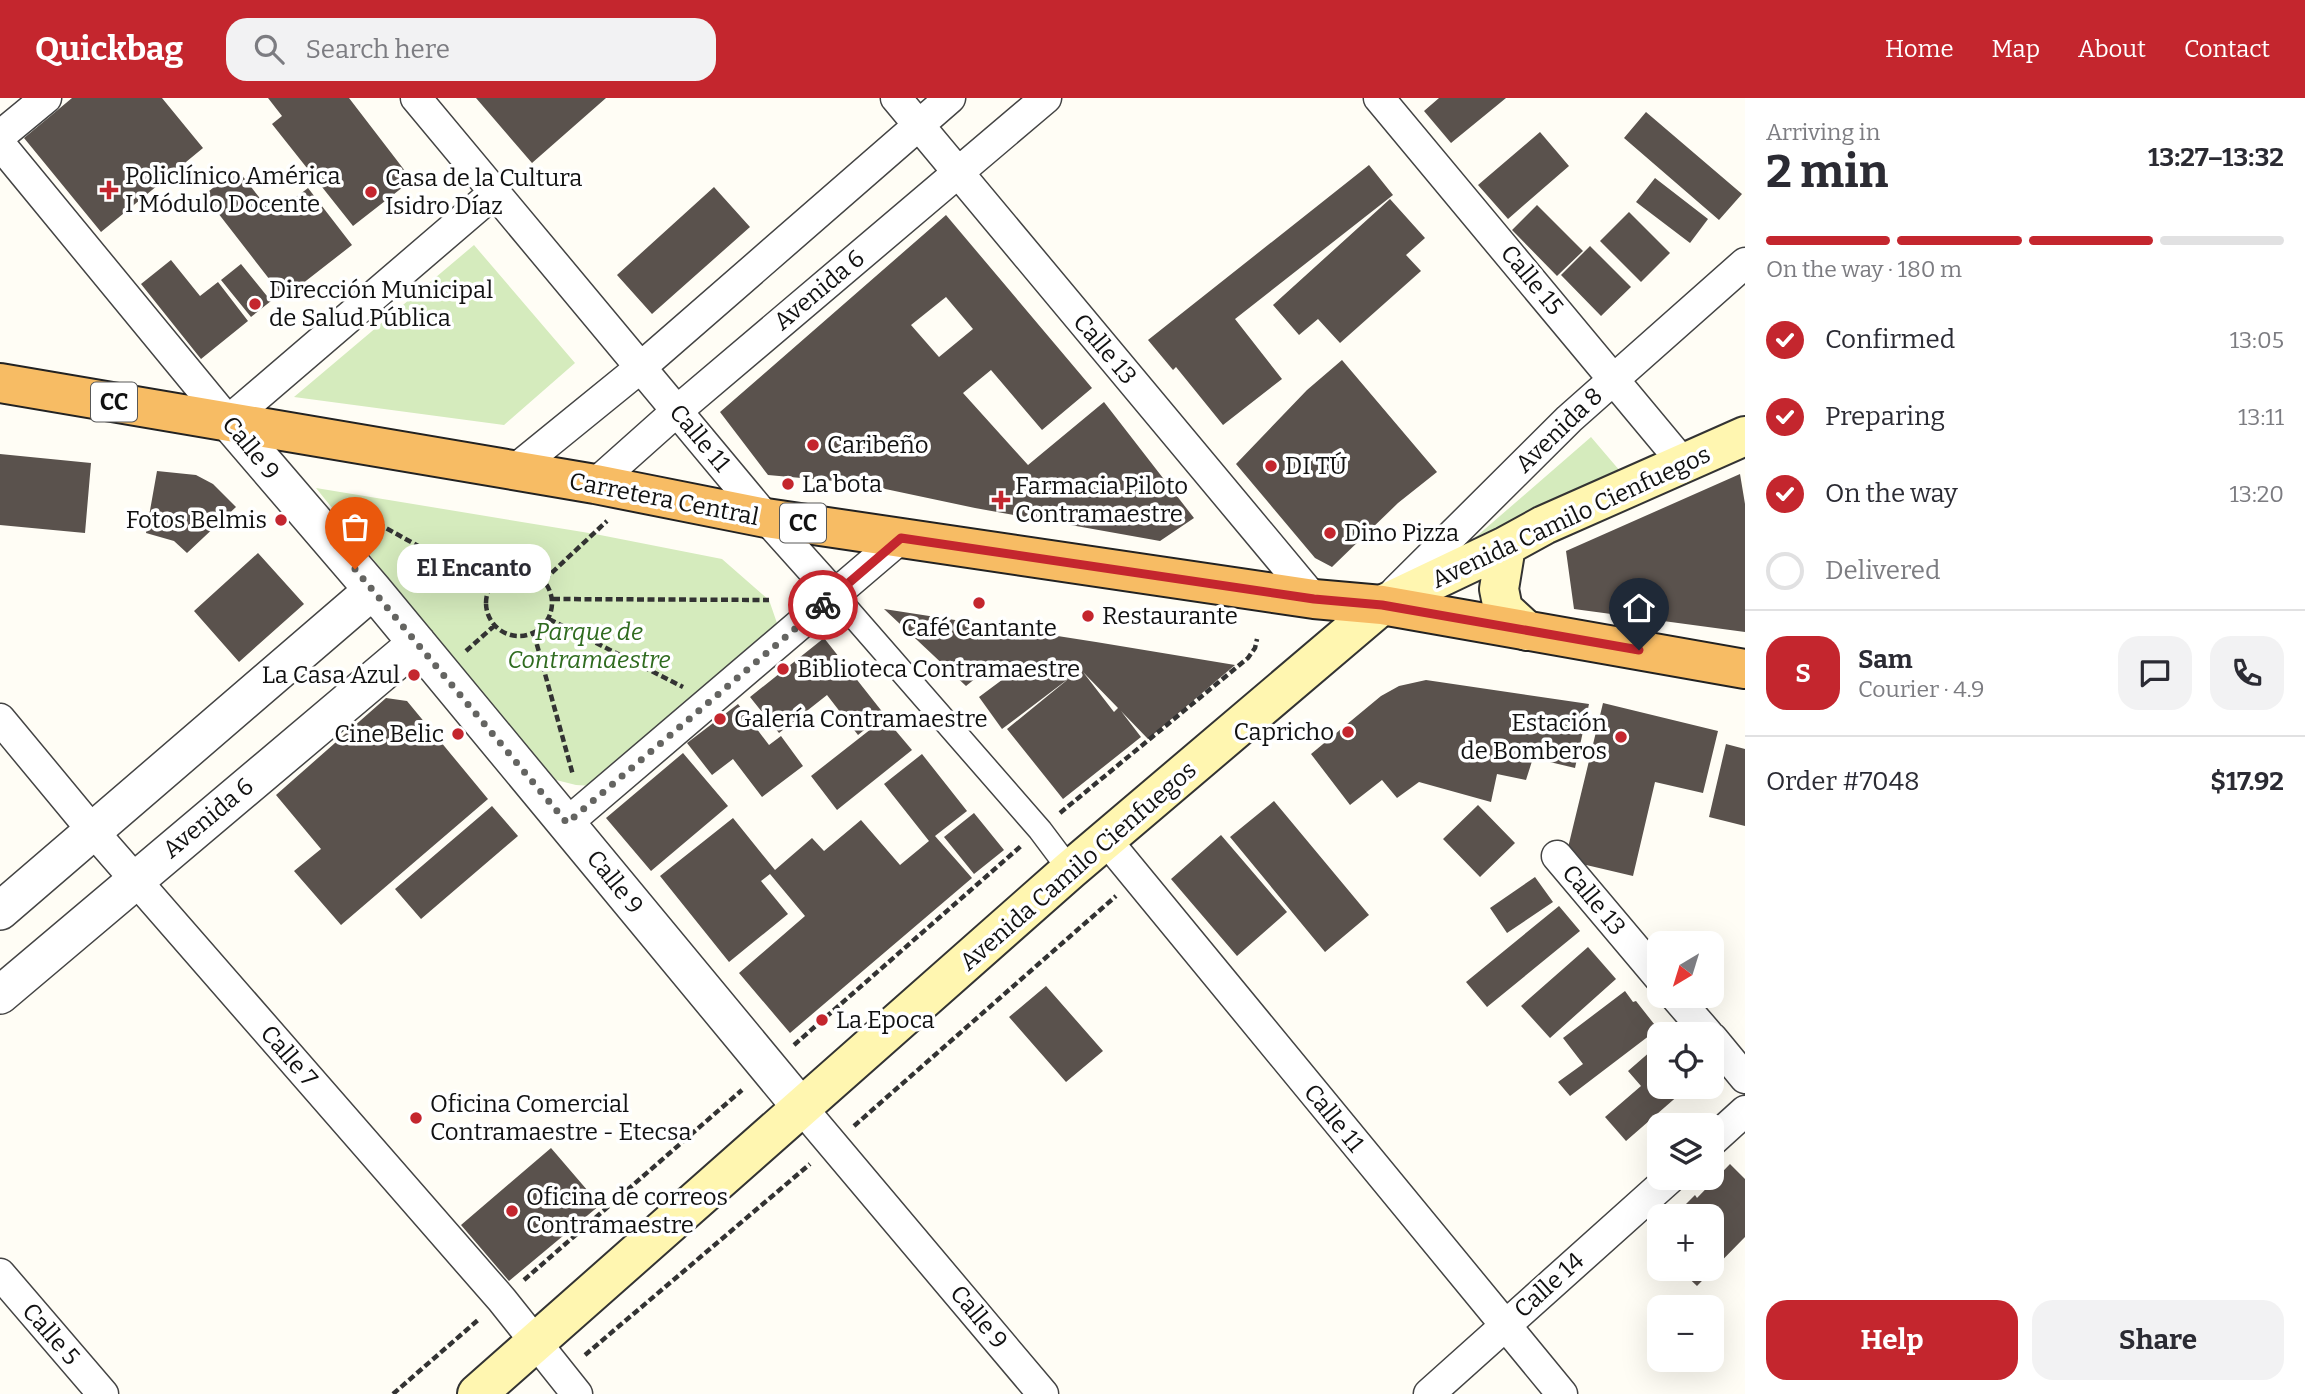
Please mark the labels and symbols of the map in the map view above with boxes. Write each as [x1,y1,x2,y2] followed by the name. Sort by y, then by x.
[125,162,341,218] place label: Policlínico América I Módulo Docente
[385,164,582,220] place label: Casa de la Cultura Isidro Díaz
[99,180,119,200] marker: Policlínico América I Módulo Docente
[363,184,379,200] marker: Casa de la Cultura Isidro Díaz
[1495,239,1569,321] street label: Calle 15
[768,244,870,336] street label: Avenida 6
[269,276,493,332] place label: Dirección Municipal de Salud Pública
[247,296,263,312] marker: Dirección Municipal de Salud Pública
[1068,308,1142,390] street label: Calle 13
[91,382,137,422] road number: CC
[1510,382,1608,478] street label: Avenida 8
[664,399,736,478] street label: Calle 11
[217,411,285,485] street label: Calle 9
[827,431,929,459] place label: Caribeño
[805,437,821,453] marker: Caribeño
[1427,440,1715,594] street label: Avenida Camilo Cienfuegos
[1285,451,1347,480] place label: DI TÚ
[1263,458,1279,474] marker: DI TÚ
[567,467,761,531] street label: Carretera Central
[802,470,882,498] place label: La bota
[1015,472,1188,528] place label: Farmacia Piloto Contramaestre
[780,476,796,492] marker: La bota
[993,492,1009,508] marker: Farmacia Piloto Contramaestre
[325,497,385,569] pin
[780,504,826,542] road number: CC
[126,506,267,534] place label: Fotos Belmis
[273,512,289,528] marker: Fotos Belmis
[1344,519,1459,547] place label: Dino Pizza
[1322,525,1338,541] marker: Dino Pizza
[397,545,551,594] callout: El Encanto
[788,570,858,640] courier
[1609,578,1669,650] pin
[971,595,987,611] marker: Café Cantante
[1102,602,1238,630] place label: Restaurante
[1080,608,1096,624] marker: Restaurante
[901,614,1057,642] place label: Café Cantante
[507,618,671,674] park label: Parque de Contramaestre
[797,655,1080,683] place label: Biblioteca Contramaestre
[262,661,400,689] place label: La Casa Azul
[775,661,791,677] marker: Biblioteca Contramaestre
[406,667,422,683] marker: La Casa Azul
[734,705,988,733] place label: Galería Contramaestre
[1461,709,1607,765] place label: Estación de Bomberos
[712,711,728,727] marker: Galería Contramaestre
[1234,718,1334,746] place label: Capricho
[334,720,444,748] place label: Cine Belic
[1340,724,1356,740] marker: Capricho
[450,726,466,742] marker: Cine Belic
[1613,729,1629,745] marker: Estación de Bomberos
[954,756,1202,976] street label: Avenida Camilo Cienfuegos
[157,772,259,864] street label: Avenida 6
[581,844,649,920] street label: Calle 9
[1557,859,1631,941] street label: Calle 13
[1647,931,1724,1008] north arrow
[836,1006,935,1034] place label: La Epoca
[814,1012,830,1028] marker: La Epoca
[255,1020,323,1092] street label: Calle 7
[1298,1078,1370,1158] street label: Calle 11
[430,1090,692,1146] place label: Oficina Comercial Contramaestre - Etecsa
[408,1110,424,1126] marker: Oficina Comercial Contramaestre - Etecsa
[526,1183,728,1239] place label: Oficina de correos Contramaestre
[504,1203,520,1219] marker: Oficina de correos Contramaestre
[1509,1247,1589,1323] street label: Calle 14
[945,1280,1013,1354] street label: Calle 9
[17,1297,85,1371] street label: Calle 5

